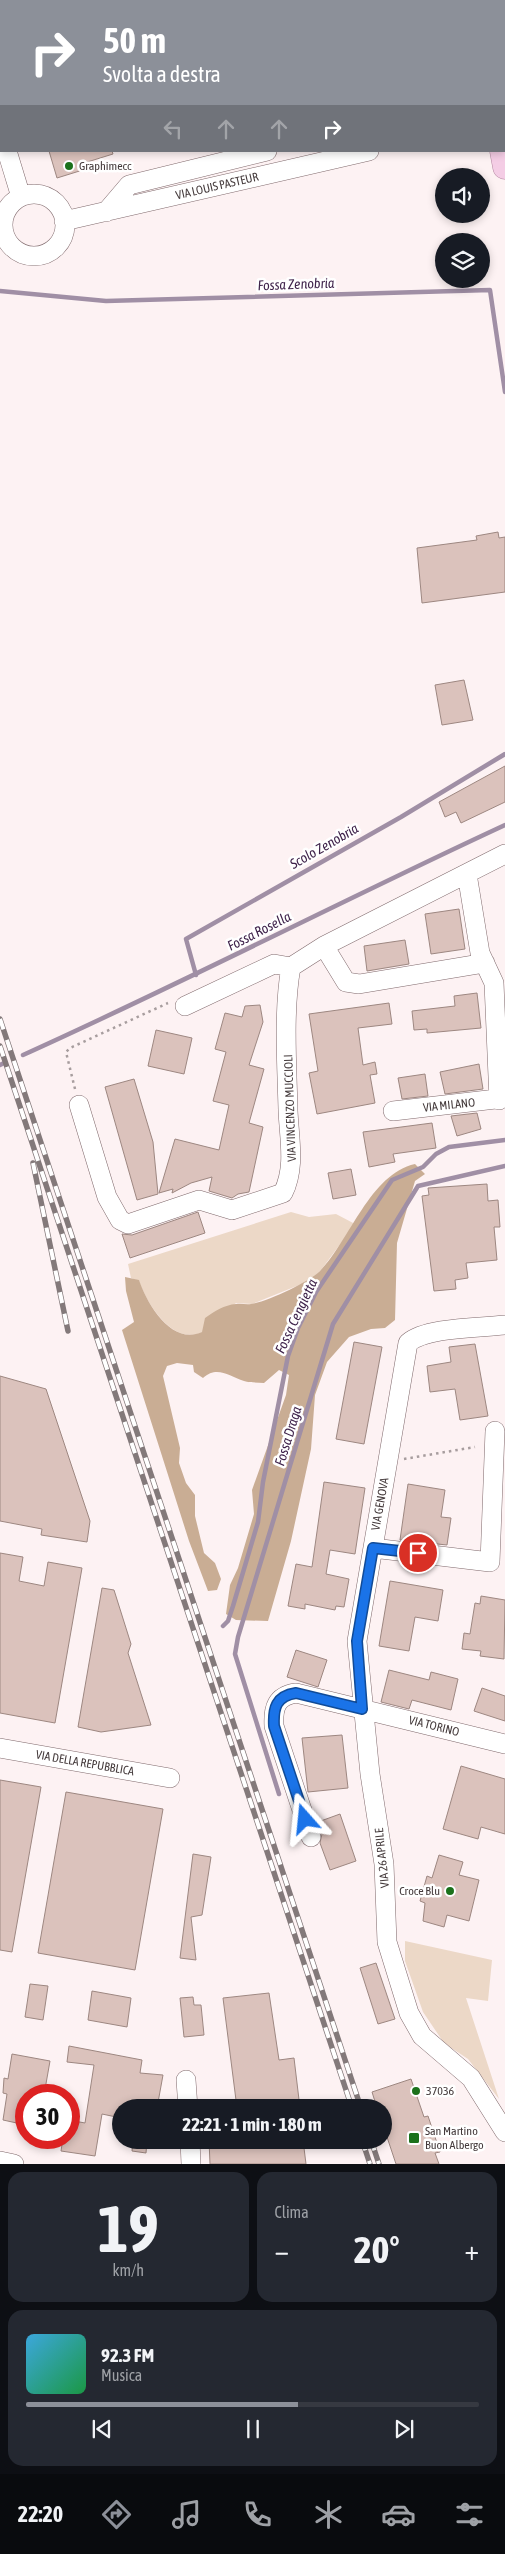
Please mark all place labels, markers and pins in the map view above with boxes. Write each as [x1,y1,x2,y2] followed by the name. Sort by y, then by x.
[79,159,132,173] place label: Graphimecc
[63,160,75,172] marker: Graphimecc
[397,1532,439,1574] pin
[399,1884,440,1898] place label: Croce Blu
[444,1885,456,1897] marker: Croce Blu
[426,2084,455,2098] place label: 37036
[410,2085,422,2097] marker: 37036
[425,2124,484,2152] place label: San Martino Buon Albergo
[407,2131,421,2145] marker: San Martino Buon Albergo

